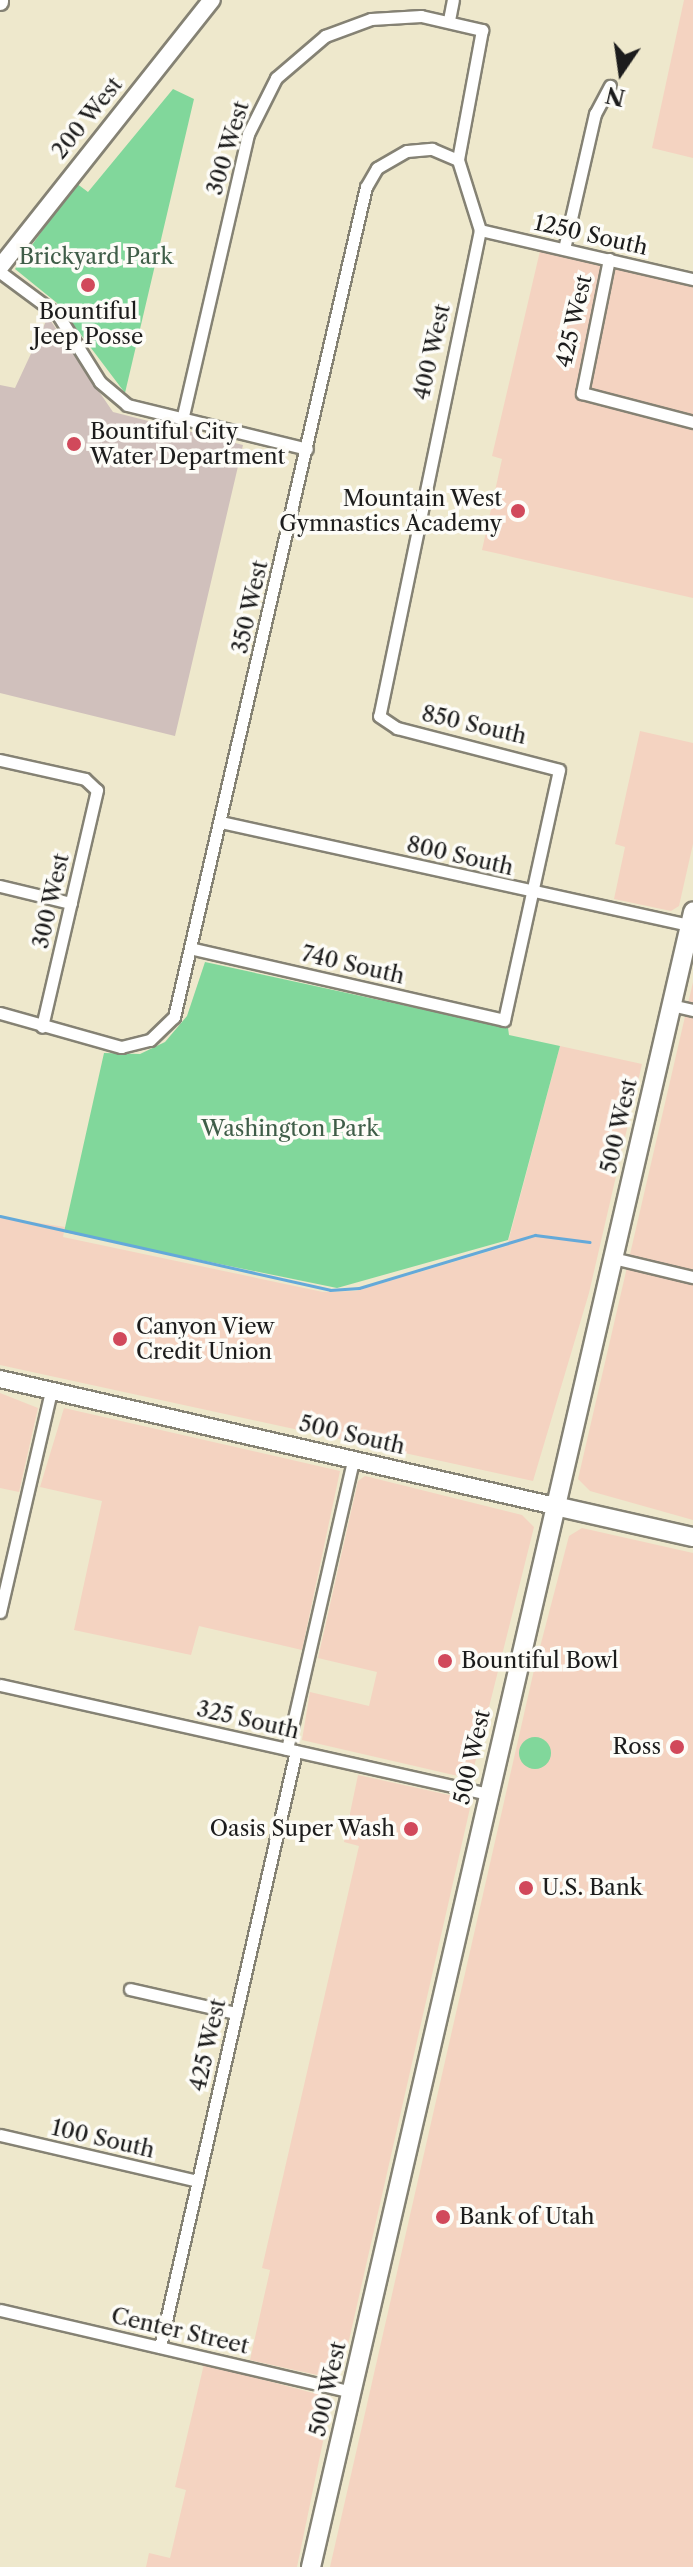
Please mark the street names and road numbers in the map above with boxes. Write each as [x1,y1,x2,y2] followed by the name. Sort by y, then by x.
[46,72,128,164] street label: 200 West
[201,97,255,199] street label: 300 West
[532,209,650,261] street label: 1250 South
[550,272,598,370] street label: 425 West
[408,301,456,403] street label: 400 West
[226,557,274,657] street label: 350 West
[419,700,529,750] street label: 850 South
[404,831,516,881] street label: 800 South
[27,850,75,952] street label: 300 West
[299,940,407,990] street label: 740 South
[595,1076,643,1176] street label: 500 West
[297,1410,407,1460] street label: 500 South
[194,1695,302,1745] street label: 325 South
[448,1707,496,1807] street label: 500 West
[184,1996,232,2094] street label: 425 West
[49,2114,157,2164] street label: 100 South
[109,2302,251,2360] street label: Center Street
[304,2339,352,2439] street label: 500 West

